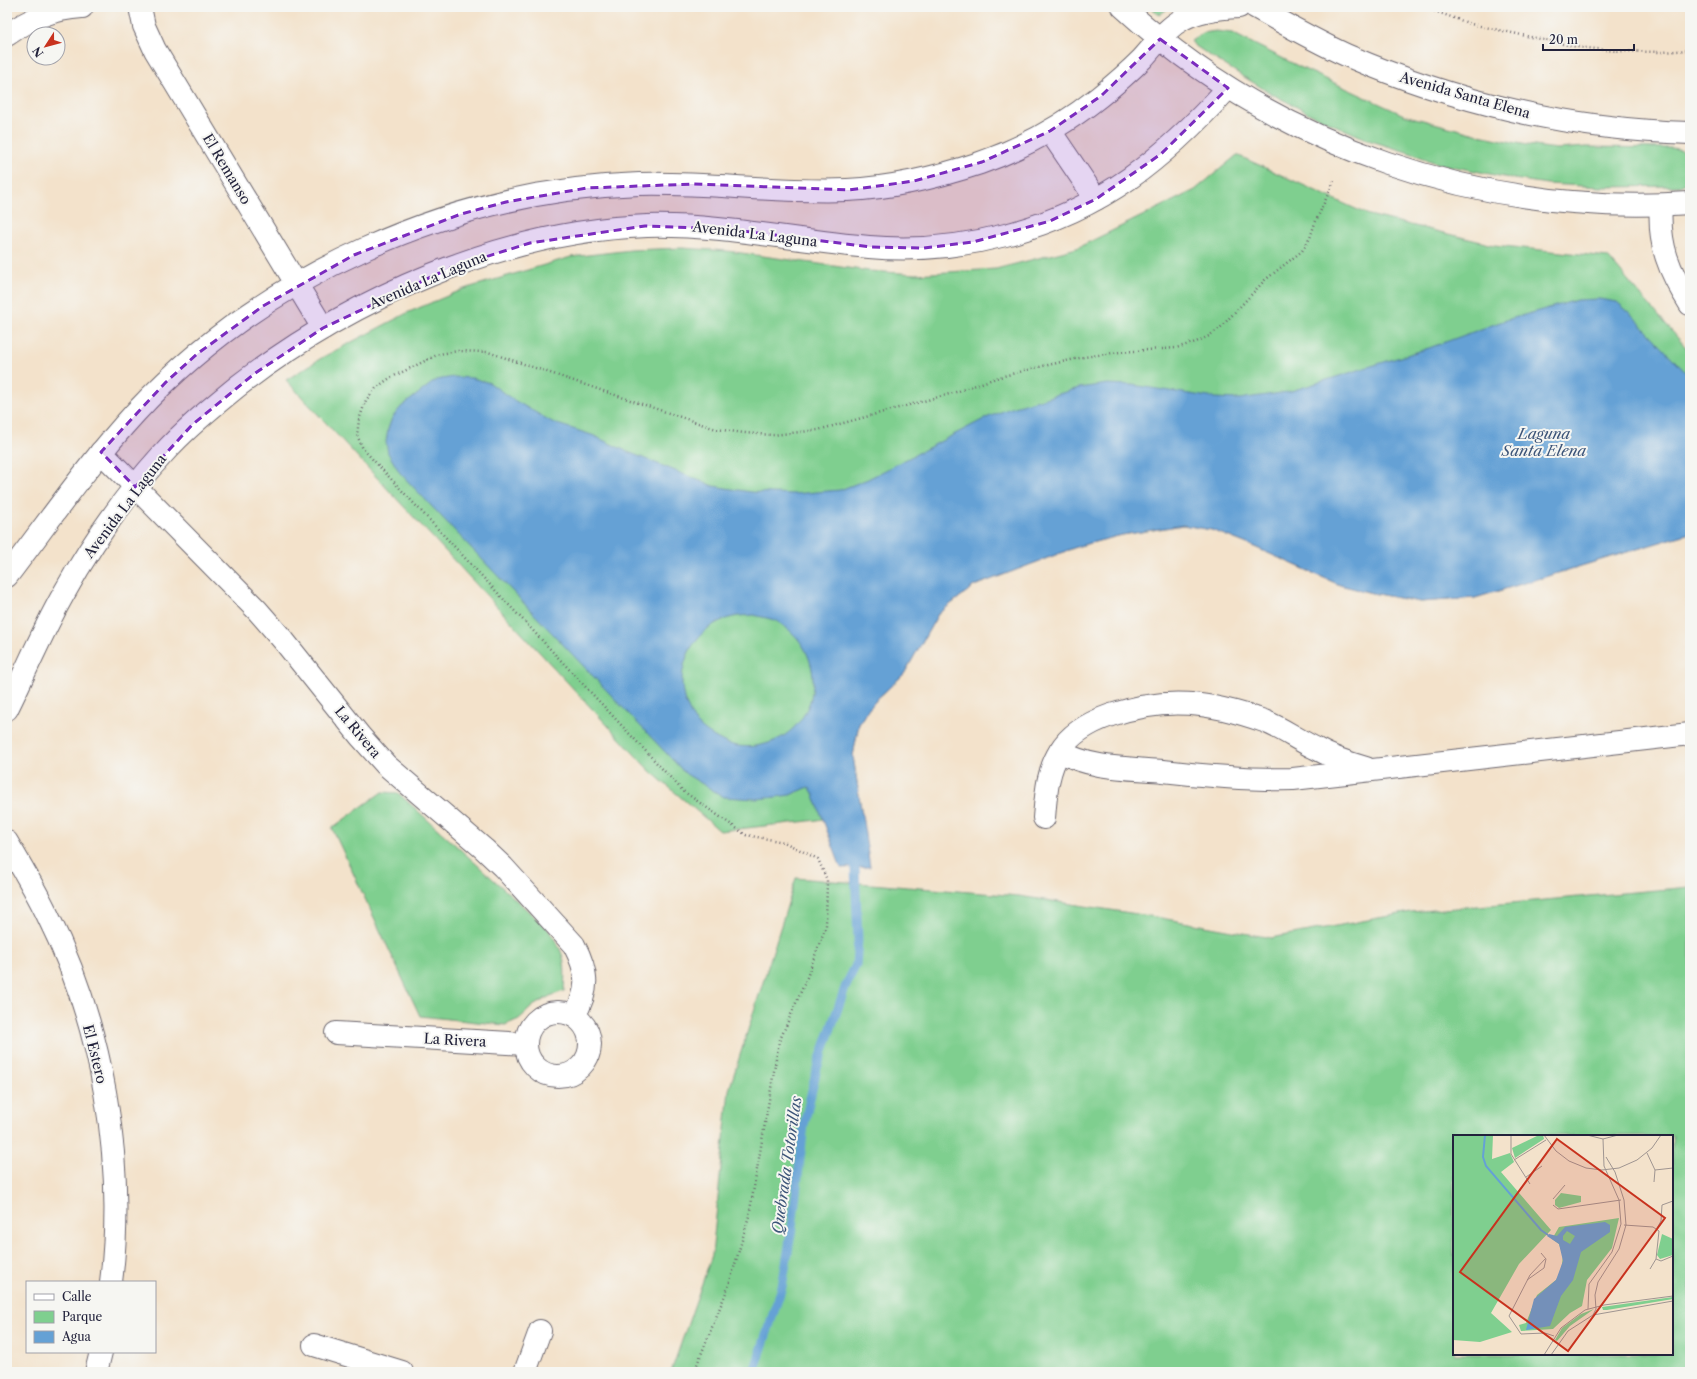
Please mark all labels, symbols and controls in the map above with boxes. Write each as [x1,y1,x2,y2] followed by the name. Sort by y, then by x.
[26,26,66,66] north arrow
[1543,26,1634,52] scale bar
[1549,32,1578,47] text: 20 m
[29,44,46,60] text: N
[1397,67,1533,122] street label: Avenida Santa Elena
[199,130,255,208] street label: El Remanso
[690,217,819,251] street label: Avenida La Laguna
[366,247,490,313] street label: Avenida La Laguna
[1501,424,1586,460] water label: Laguna Santa Elena
[79,450,170,562] street label: Avenida La Laguna
[331,702,385,762] street label: La Rivera
[79,1023,111,1085] street label: El Estero
[423,1029,487,1051] street label: La Rivera
[767,1094,806,1235] water label: Quebrada Totorillas
[1453,1135,1673,1355] inset map
[26,1281,156,1353] legend
[62,1289,92,1304] text: Calle
[62,1309,103,1324] text: Parque
[61,1329,92,1344] text: Agua

